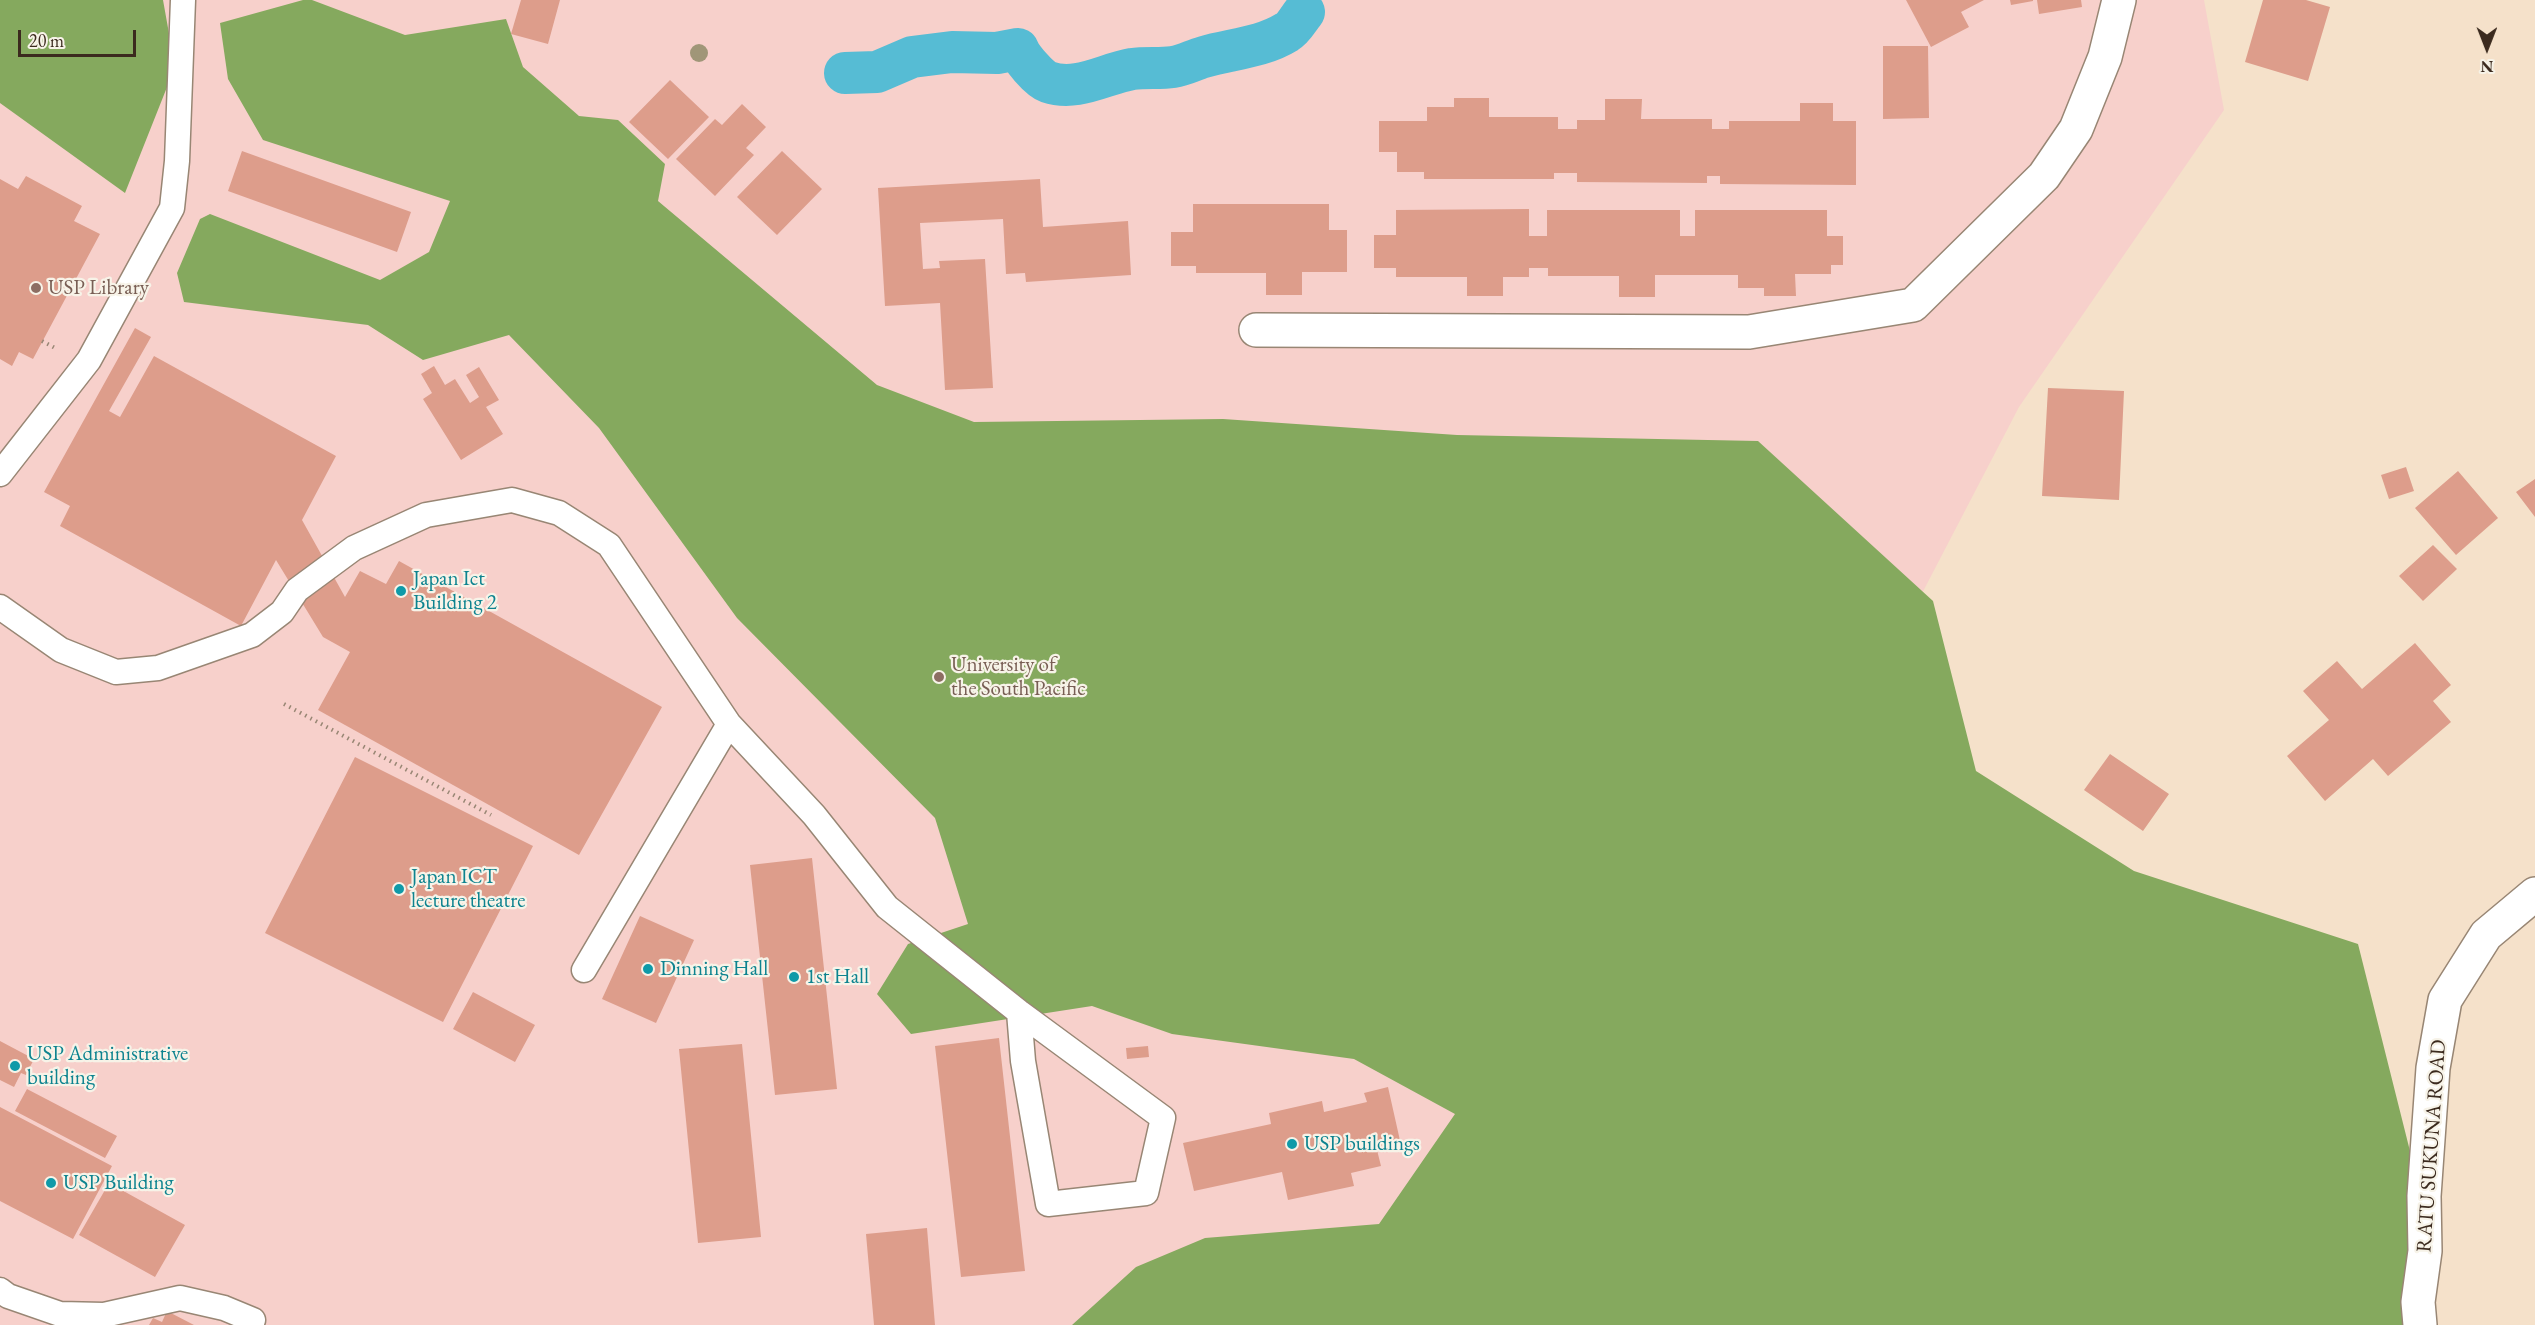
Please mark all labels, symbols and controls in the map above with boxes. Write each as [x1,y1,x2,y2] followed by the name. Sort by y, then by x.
[21,18,140,56] scale bar
[2457,18,2517,78] north arrow
[29,29,64,52] text: 20 m
[2481,56,2493,77] text: N
[48,275,149,301] place label: USP Library
[29,281,43,295] marker: USP Library
[413,566,497,616] place label: Japan Ict Building 2
[394,584,408,598] marker: Japan Ict Building 2
[951,652,1086,702] place label: University of the South Pacific
[932,670,946,684] marker: University of the South Pacific
[411,864,525,914] place label: Japan ICT lecture theatre
[392,882,406,896] marker: Japan ICT lecture theatre
[660,956,768,982] place label: Dinning Hall
[641,962,655,976] marker: Dinning Hall
[806,964,869,990] place label: 1st Hall
[787,970,801,984] marker: 1st Hall
[2412,1039,2452,1253] street label: RATU SUKUNA ROAD
[27,1041,188,1091] place label: USP Administrative building
[8,1059,22,1073] marker: USP Administrative building
[1304,1131,1420,1157] place label: USP buildings
[1285,1137,1299,1151] marker: USP buildings
[63,1170,174,1196] place label: USP Building
[44,1176,58,1190] marker: USP Building

